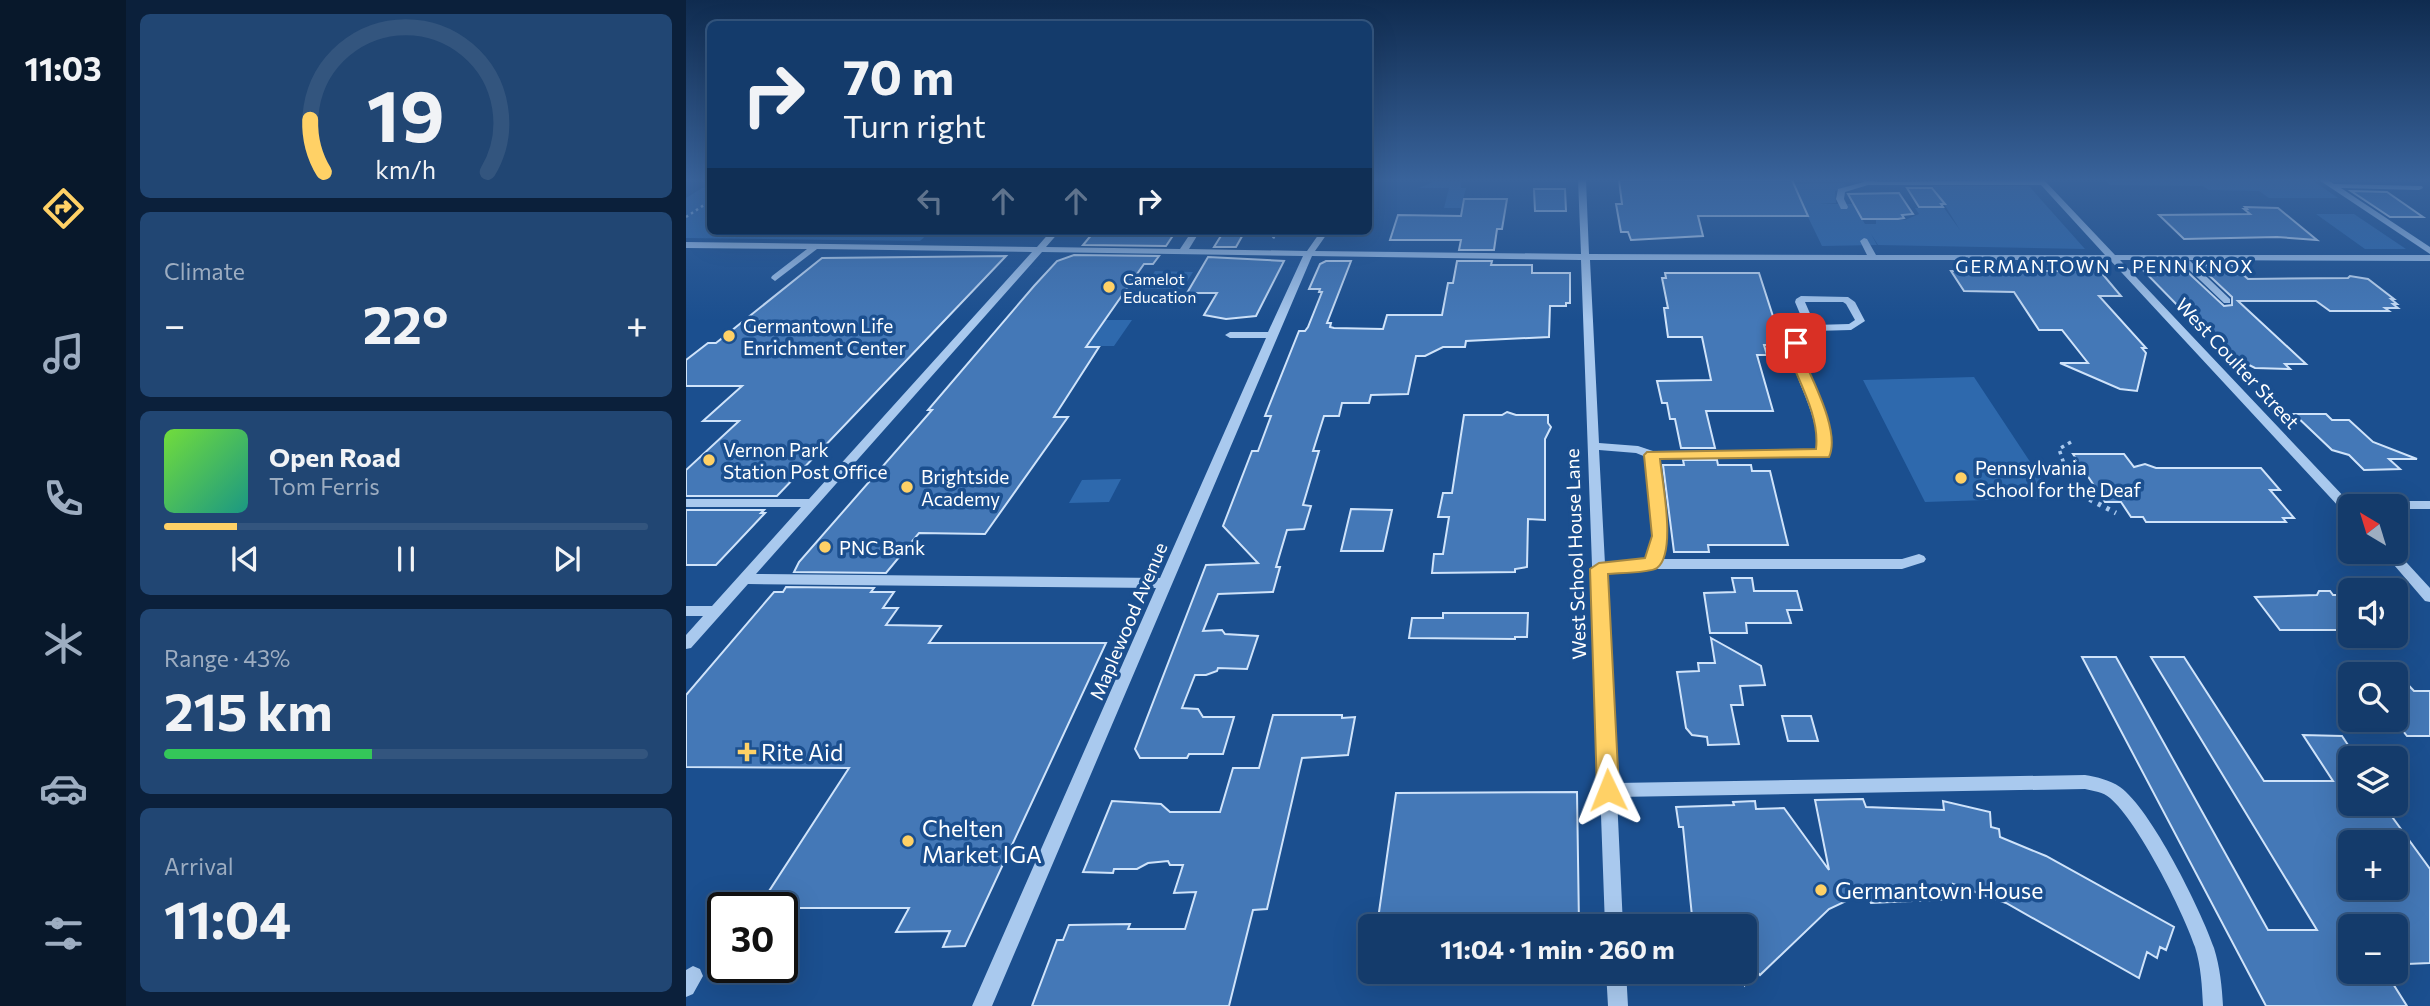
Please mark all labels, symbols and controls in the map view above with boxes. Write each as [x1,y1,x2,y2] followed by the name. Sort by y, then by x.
[843,45,954,105] text: 70 m
[24,48,102,88] text: 11:03
[728,49,819,140] icon: right
[367,69,445,158] text: 19
[843,105,986,145] text: Turn right
[376,154,436,184] text: km/h
[911,182,949,220] icon: left
[984,182,1022,220] icon: ahead
[1057,182,1095,220] icon: ahead
[1130,182,1168,220] icon: right
[39,184,88,233] icon: directions
[1955,255,2255,277] district label: GERMANTOWN - PENN KNOX
[164,257,245,285] text: Climate
[1123,269,1196,306] place label: Camelot Education
[1101,279,1117,295] marker: Camelot Education
[363,291,448,355] text: 22°
[2171,293,2305,433] street label: West Coulter Street
[164,300,186,347] text: −
[626,300,648,347] text: +
[1766,313,1826,373] pin
[743,314,906,359] place label: Germantown Life Enrichment Center
[1777,324,1815,362] icon: arrive
[721,328,737,344] marker: Germantown Life Enrichment Center
[39,329,88,378] icon: music
[723,438,887,483] place label: Vernon Park Station Post Office
[269,441,401,472] text: Open Road
[1560,448,1590,660] street label: West School House Lane
[701,452,717,468] marker: Vernon Park Station Post Office
[1975,456,2142,501] place label: Pennsylvania School for the Deaf
[921,465,1009,510] place label: Brightside Academy
[1953,470,1969,486] marker: Pennsylvania School for the Deaf
[269,472,380,500] text: Tom Ferris
[39,474,88,523] icon: phone
[899,479,915,495] marker: Brightside Academy
[2338,494,2408,564] north arrow
[2338,494,2408,984] map controls
[839,536,925,559] place label: PNC Bank
[817,539,833,555] marker: PNC Bank
[1084,539,1172,703] street label: Maplewood Avenue
[226,540,264,578] icon: previous
[387,540,425,578] icon: pause
[548,540,586,578] icon: next
[2338,578,2408,648] button: sound
[39,619,88,668] icon: climate
[164,644,290,672] text: Range · 43%
[2338,662,2408,732] button: search
[164,678,333,742] text: 215 km
[761,738,843,766] place label: Rite Aid
[739,744,755,760] marker: Rite Aid
[2338,746,2408,816] button: layers
[1571,753,1645,827] position arrow
[39,764,88,813] icon: car
[922,814,1042,868] place label: Chelten Market IGA
[2338,830,2408,900] button: +
[900,833,916,849] marker: Chelten Market IGA
[164,852,234,880] text: Arrival
[1835,876,2043,904] place label: Germantown House
[1813,882,1829,898] marker: Germantown House
[164,886,291,950] text: 11:04
[707,892,798,983] speed limit sign: 30
[39,909,88,958] icon: filters
[2338,914,2408,984] button: −
[1440,933,1675,964] text: 11:04 · 1 min · 260 m

